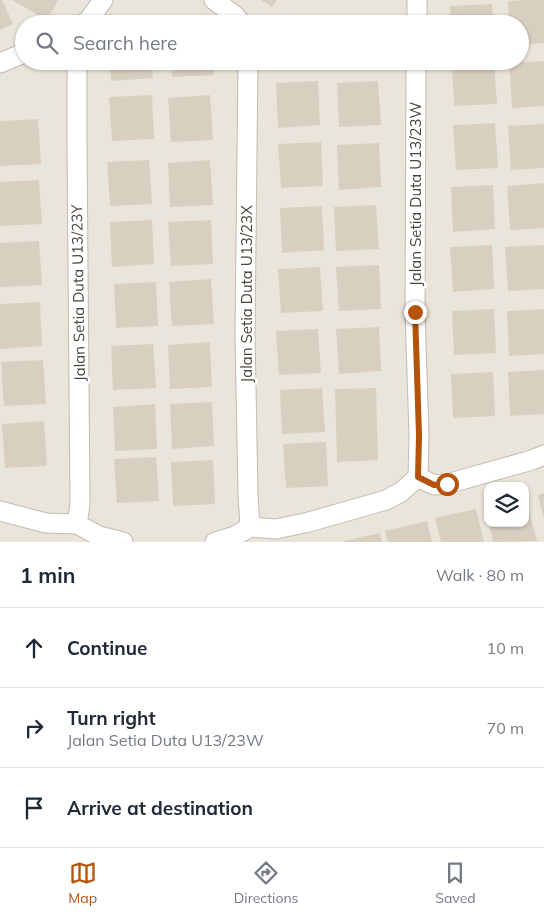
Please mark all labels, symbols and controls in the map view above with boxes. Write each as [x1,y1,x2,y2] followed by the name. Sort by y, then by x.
[15,15,529,70] search box
[33,29,61,57] icon: search
[73,31,177,55] text: Search here
[406,101,425,286] street label: Jalan Setia Duta U13/23W
[67,204,89,382] street label: Jalan Setia Duta U13/23Y
[237,205,256,383] street label: Jalan Setia Duta U13/23X
[404,301,427,324] route end
[436,473,459,496] route start
[484,482,529,527] map controls
[484,482,529,527] button: layers
[20,562,75,588] text: 1 min
[436,565,524,585] text: Walk · 80 m
[20,634,48,662] icon: ahead
[67,636,147,660] text: Continue
[487,638,524,658] text: 10 m
[67,706,156,730] text: Turn right
[20,714,48,742] icon: right
[487,718,524,738] text: 70 m
[67,730,264,750] text: Jalan Setia Duta U13/23W
[20,794,48,822] icon: arrive
[67,796,253,820] text: Arrive at destination
[68,859,97,907] tab: Map
[234,859,299,907] tab: Directions
[435,859,476,907] tab: Saved

